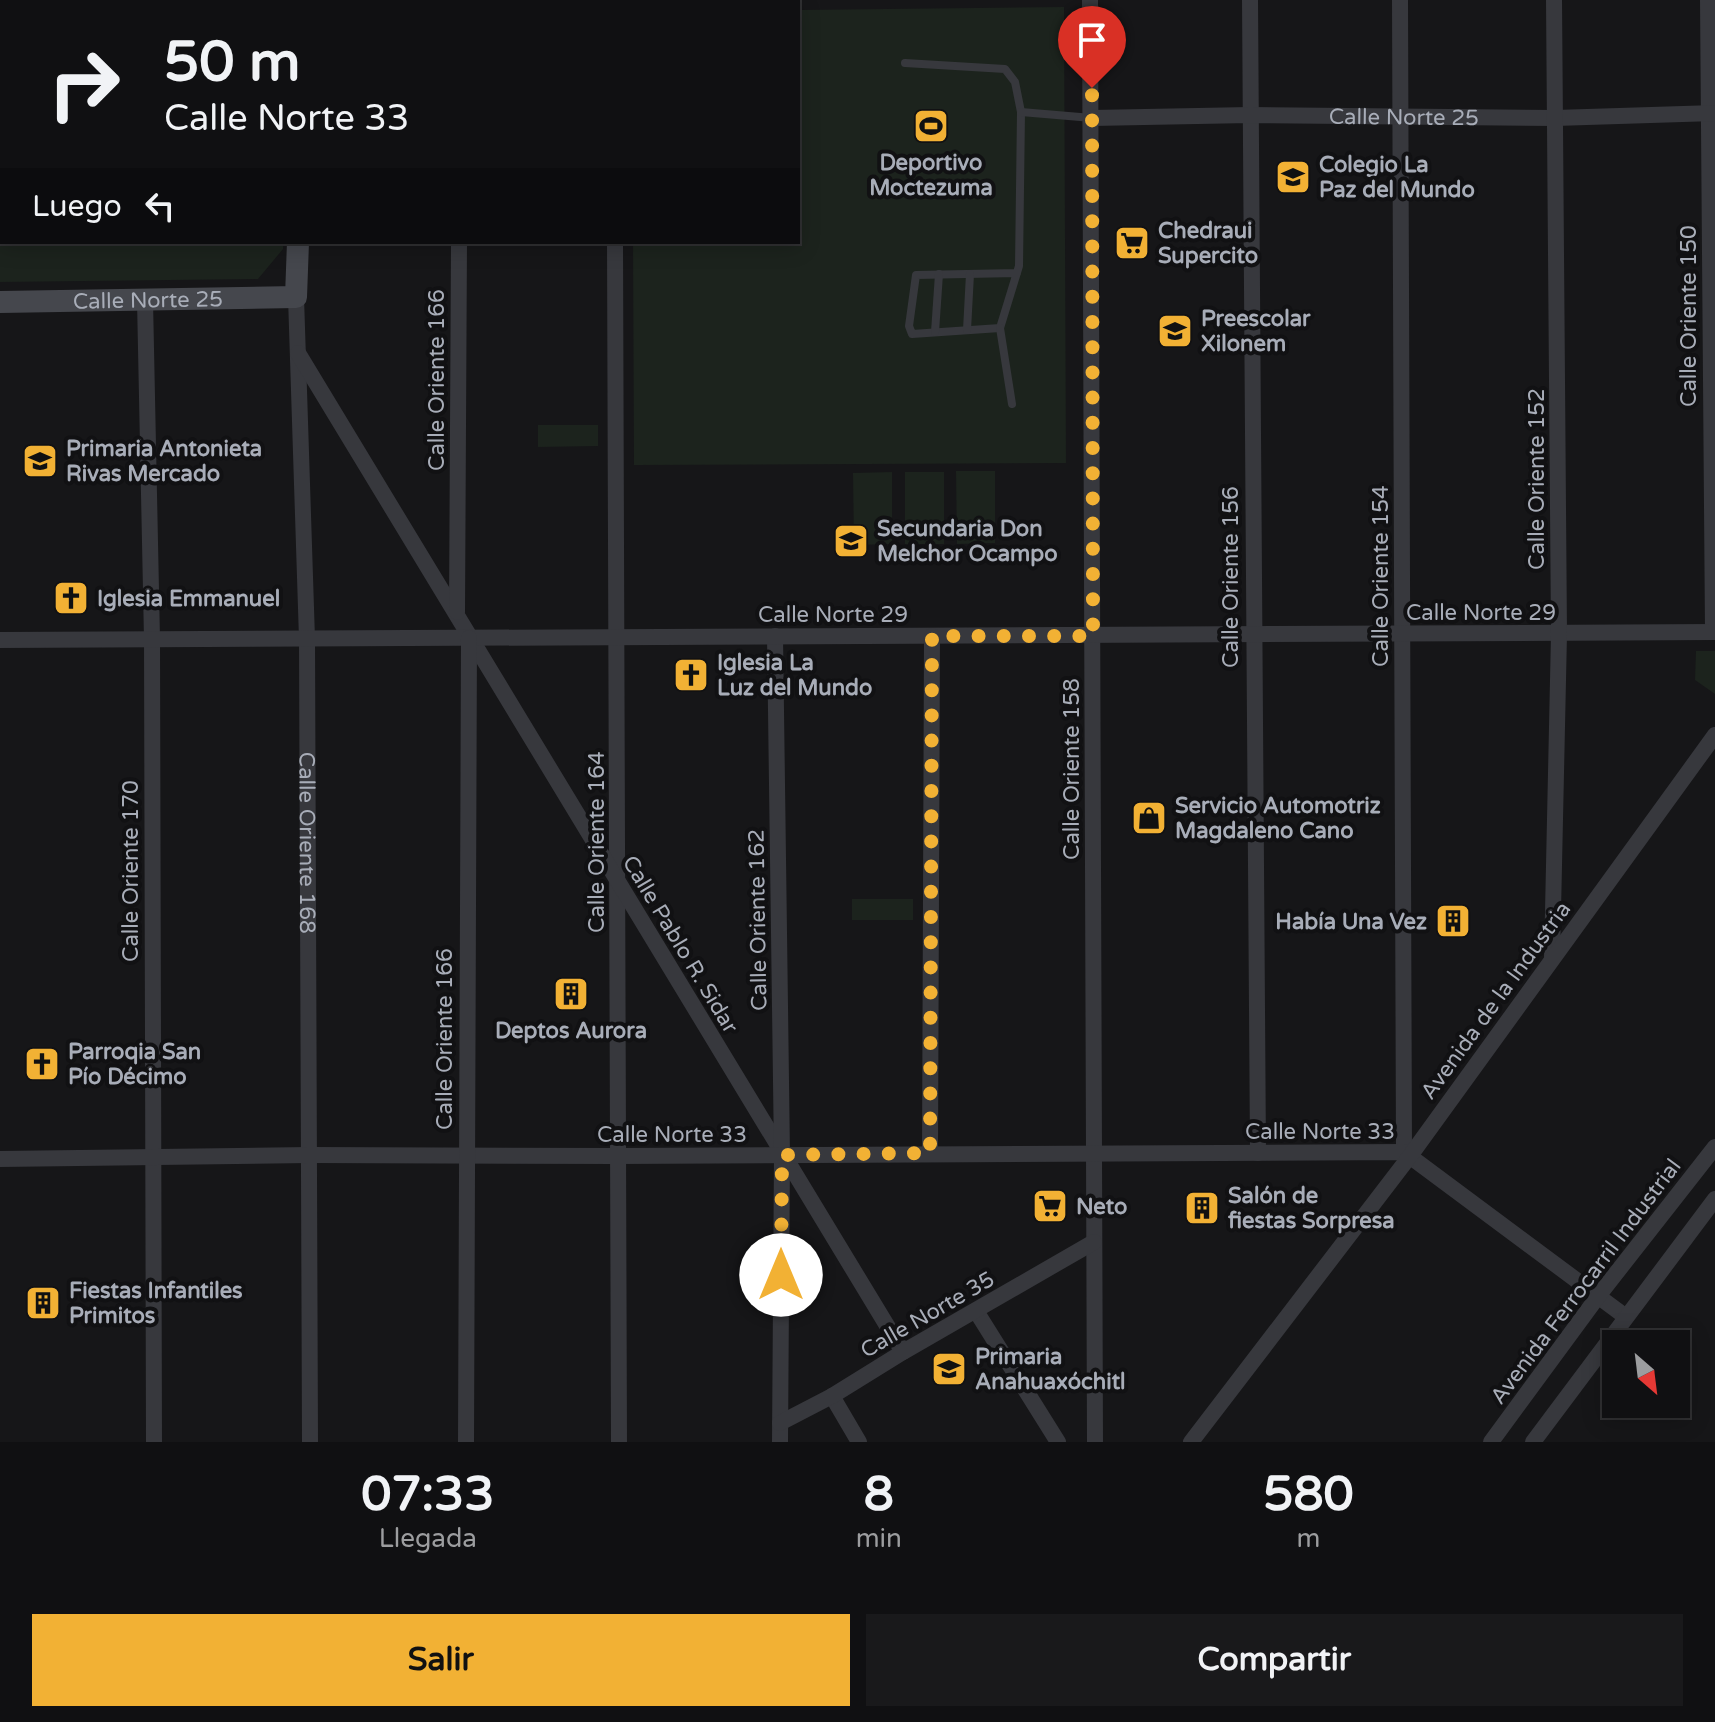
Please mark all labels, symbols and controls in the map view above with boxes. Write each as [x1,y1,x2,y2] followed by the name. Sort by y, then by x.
[1058,6,1126,88] pin
[1070,18,1114,62] icon: arrive
[164,29,300,96] text: 50 m
[32,32,136,136] icon: right
[164,97,409,140] text: Calle Norte 33
[1329,104,1479,131] street label: Calle Norte 25
[912,107,950,145] sports icon: Deportivo Moctezuma
[869,150,993,201] place label: Deportivo Moctezuma
[1319,152,1475,203] place label: Colegio La Paz del Mundo
[1274,158,1312,196] school or university icon: Colegio La Paz del Mundo
[138,184,182,228] icon: left
[32,188,122,225] text: Luego
[1158,218,1258,269] place label: Chedraui Supercito
[1113,224,1151,262] supermarket icon: Chedraui Supercito
[1676,225,1702,407] street label: Calle Oriente 150
[73,286,223,315] street label: Calle Norte 25
[424,289,450,471] street label: Calle Oriente 166
[1201,306,1311,357] place label: Preescolar Xilonem
[1156,312,1194,350] school or university icon: Preescolar Xilonem
[1524,388,1550,570] street label: Calle Oriente 152
[66,436,262,487] place label: Primaria Antonieta Rivas Mercado
[21,442,59,480] school or university icon: Primaria Antonieta Rivas Mercado
[1368,485,1394,667] street label: Calle Oriente 154
[1218,486,1244,668] street label: Calle Oriente 156
[877,516,1058,567] place label: Secundaria Don Melchor Ocampo
[832,522,870,560] school or university icon: Secundaria Don Melchor Ocampo
[52,579,90,617] church icon: Iglesia Emmanuel
[97,586,280,612] place label: Iglesia Emmanuel
[1406,600,1556,626] street label: Calle Norte 29
[758,602,908,628] street label: Calle Norte 29
[717,650,872,701] place label: Iglesia La Luz del Mundo
[672,656,710,694] church icon: Iglesia La Luz del Mundo
[1059,678,1085,860] street label: Calle Oriente 158
[584,751,610,933] street label: Calle Oriente 164
[293,752,320,934] street label: Calle Oriente 168
[118,780,144,962] street label: Calle Oriente 170
[1175,793,1381,844] place label: Servicio Automotriz Magdaleno Cano
[1130,799,1168,837] shop icon: Servicio Automotriz Magdaleno Cano
[743,829,773,1011] street label: Calle Oriente 162
[617,851,744,1038] street label: Calle Pablo R. Sidar
[1415,897,1576,1104] street label: Avenida de la Industria
[1434,902,1472,940] building icon: Había Una Vez
[1275,909,1427,935] place label: Había Una Vez
[432,948,458,1130] street label: Calle Oriente 166
[552,975,590,1013] building icon: Deptos Aurora
[495,1018,647,1044] place label: Deptos Aurora
[68,1039,201,1090] place label: Parroqia San Pío Décimo
[23,1045,61,1083] church icon: Parroqia San Pío Décimo
[1245,1119,1395,1145] street label: Calle Norte 33
[597,1122,747,1148] street label: Calle Norte 33
[1485,1154,1687,1409] street label: Avenida Ferrocarril Industrial
[1228,1183,1395,1234] place label: Salón de fiestas Sorpresa
[1031,1187,1069,1225] supermarket icon: Neto
[1183,1189,1221,1227] building icon: Salón de fiestas Sorpresa
[1076,1194,1127,1220] place label: Neto
[739,1233,823,1317] position arrow
[856,1266,999,1364] street label: Calle Norte 35
[69,1278,243,1329] place label: Fiestas Infantiles Primitos
[24,1284,62,1322] building icon: Fiestas Infantiles Primitos
[1602,1330,1690,1418] north arrow
[1602,1330,1690,1418] map controls
[975,1344,1126,1395] place label: Primaria Anahuaxóchitl
[930,1350,968,1388] school or university icon: Primaria Anahuaxóchitl
[361,1466,494,1524] text: 07:33
[864,1466,894,1524] text: 8
[1263,1466,1354,1524] text: 580
[379,1523,477,1554] text: Llegada
[856,1523,902,1554] text: min
[1297,1523,1320,1554] text: m
[32,1614,850,1706] button: Salir
[866,1614,1683,1706] button: Compartir

